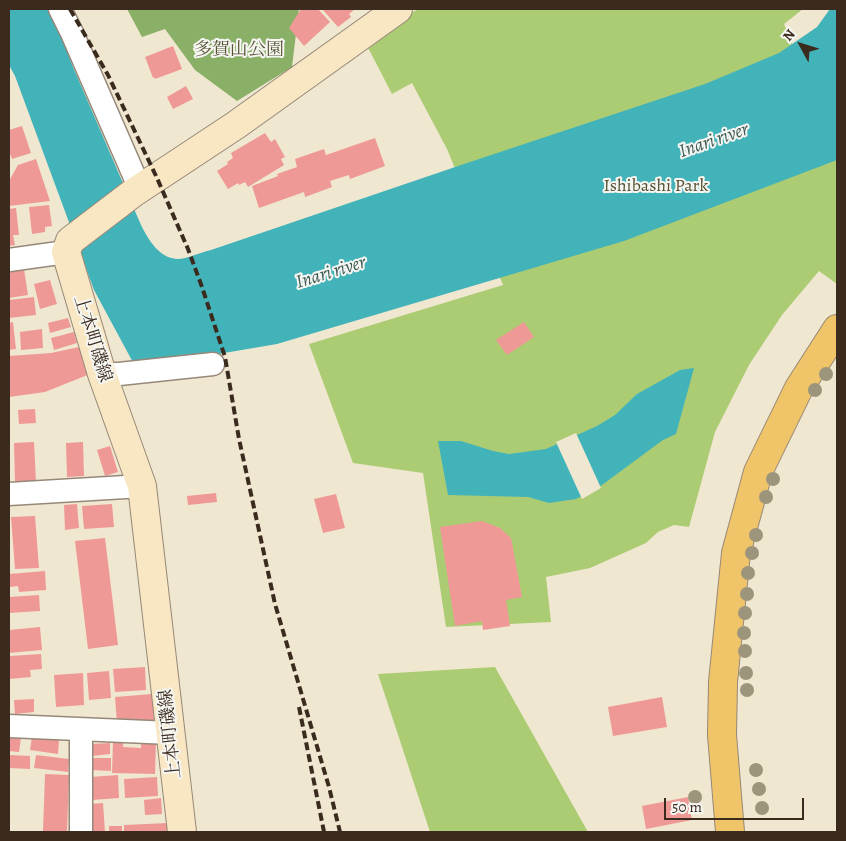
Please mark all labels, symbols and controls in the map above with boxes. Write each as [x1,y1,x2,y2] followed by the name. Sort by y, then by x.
[776,20,826,70] north arrow
[778,25,800,45] text: N
[194,40,284,62] park label: 多賀山公園
[676,118,752,164] water label: Inari river
[604,176,708,198] park label: Ishibashi Park
[293,252,369,294] water label: Inari river
[69,293,115,385] street label: 上本町磯線
[156,688,186,780] street label: 上本町磯線
[666,788,806,820] scale bar
[672,797,702,817] text: 50 m

